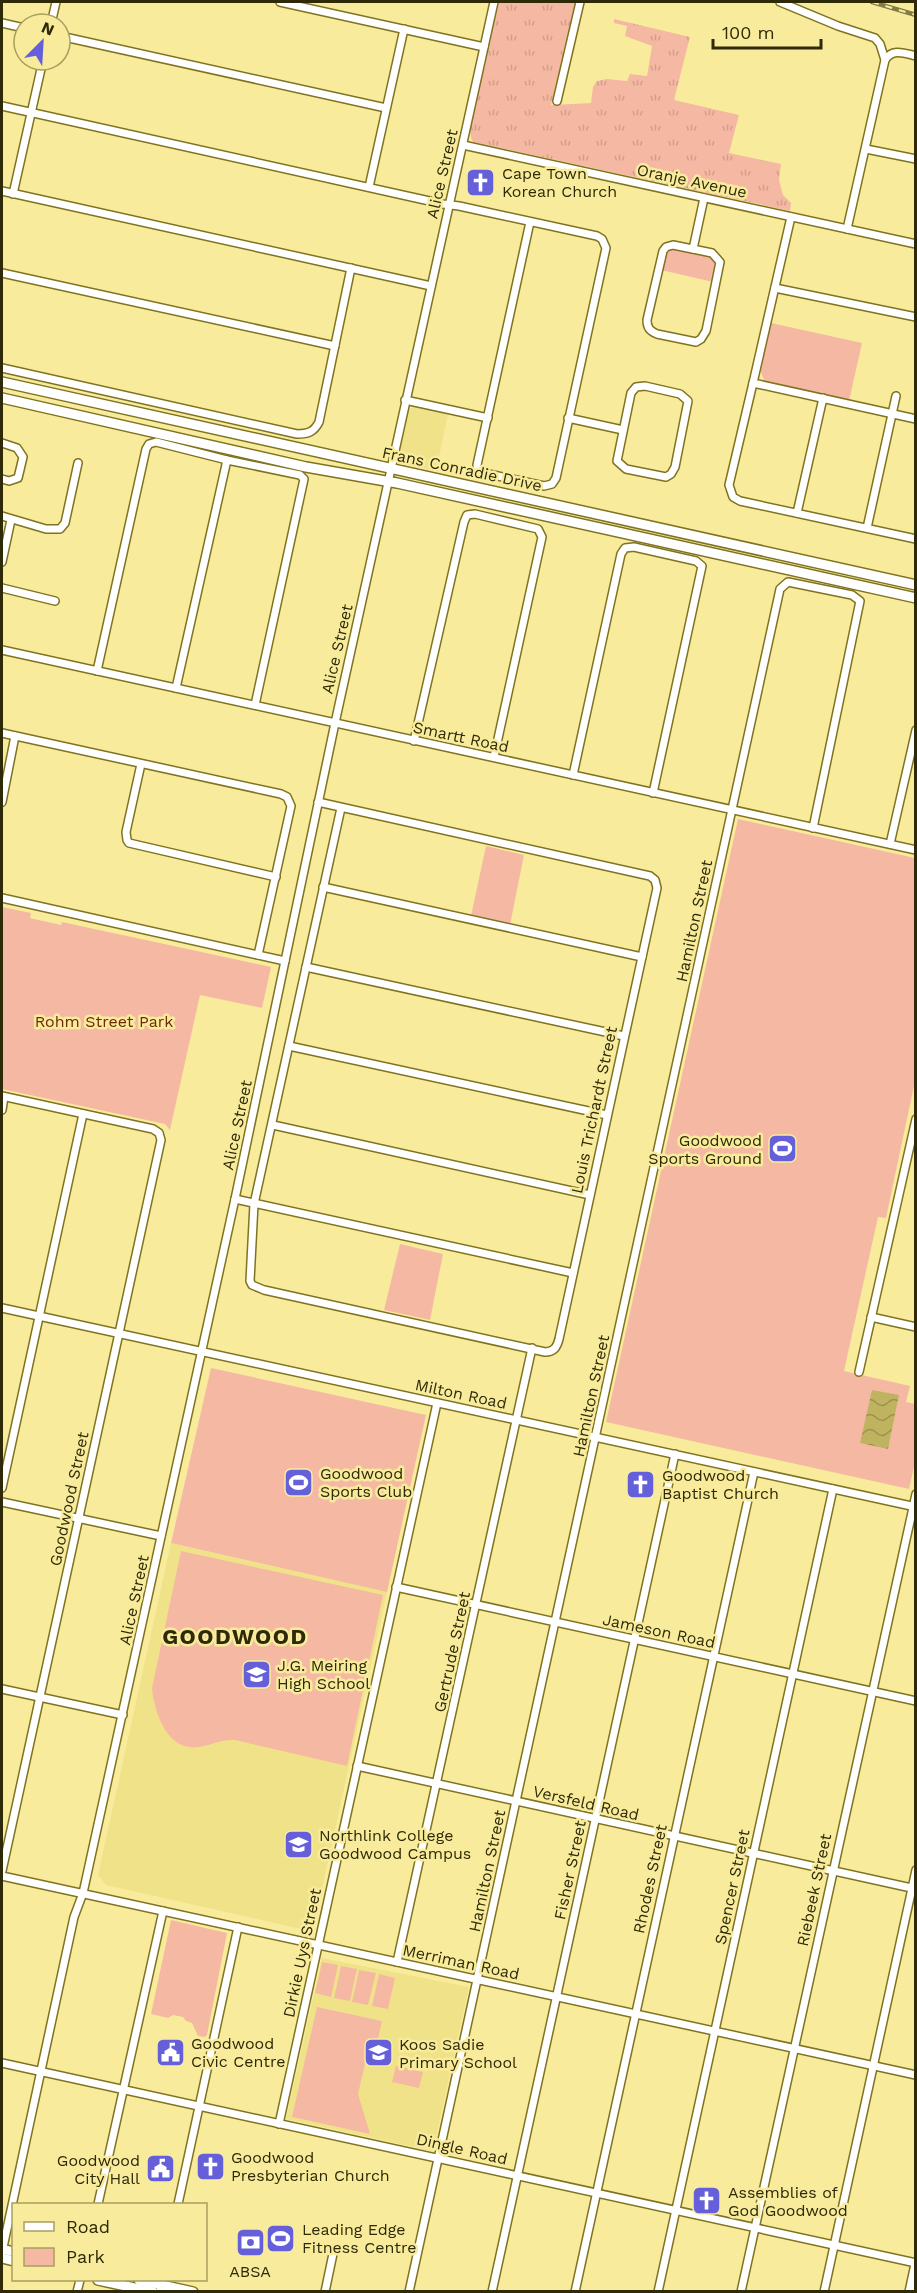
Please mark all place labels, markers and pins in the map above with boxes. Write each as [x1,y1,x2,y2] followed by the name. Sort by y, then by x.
[502,164,617,201] place label: Cape Town Korean Church
[465,166,497,198] church icon: Cape Town Korean Church
[648,1131,762,1168] place label: Goodwood Sports Ground
[767,1133,799,1165] sports icon: Goodwood Sports Ground
[320,1464,412,1501] place label: Goodwood Sports Club
[283,1466,315,1498] sports icon: Goodwood Sports Club
[662,1466,779,1503] place label: Goodwood Baptist Church
[625,1468,657,1500] church icon: Goodwood Baptist Church
[277,1656,370,1693] place label: J.G. Meiring High School
[240,1658,272,1690] school or university icon: J.G. Meiring High School
[319,1826,471,1863] place label: Northlink College Goodwood Campus
[282,1828,314,1860] school or university icon: Northlink College Goodwood Campus
[191,2034,285,2071] place label: Goodwood Civic Centre
[399,2035,517,2072] place label: Koos Sadie Primary School
[154,2036,186,2068] public building icon: Goodwood Civic Centre
[362,2037,394,2069] school or university icon: Koos Sadie Primary School
[231,2148,390,2185] place label: Goodwood Presbyterian Church
[194,2150,226,2182] church icon: Goodwood Presbyterian Church
[57,2151,140,2188] place label: Goodwood City Hall
[145,2153,177,2185] public building icon: Goodwood City Hall
[728,2183,848,2220] place label: Assemblies of God Goodwood
[691,2185,723,2217] church icon: Assemblies of God Goodwood
[302,2220,416,2257] place label: Leading Edge Fitness Centre
[265,2222,297,2254] sports icon: Leading Edge Fitness Centre
[234,2227,266,2259] bank icon: ABSA
[229,2262,271,2281] place label: ABSA

